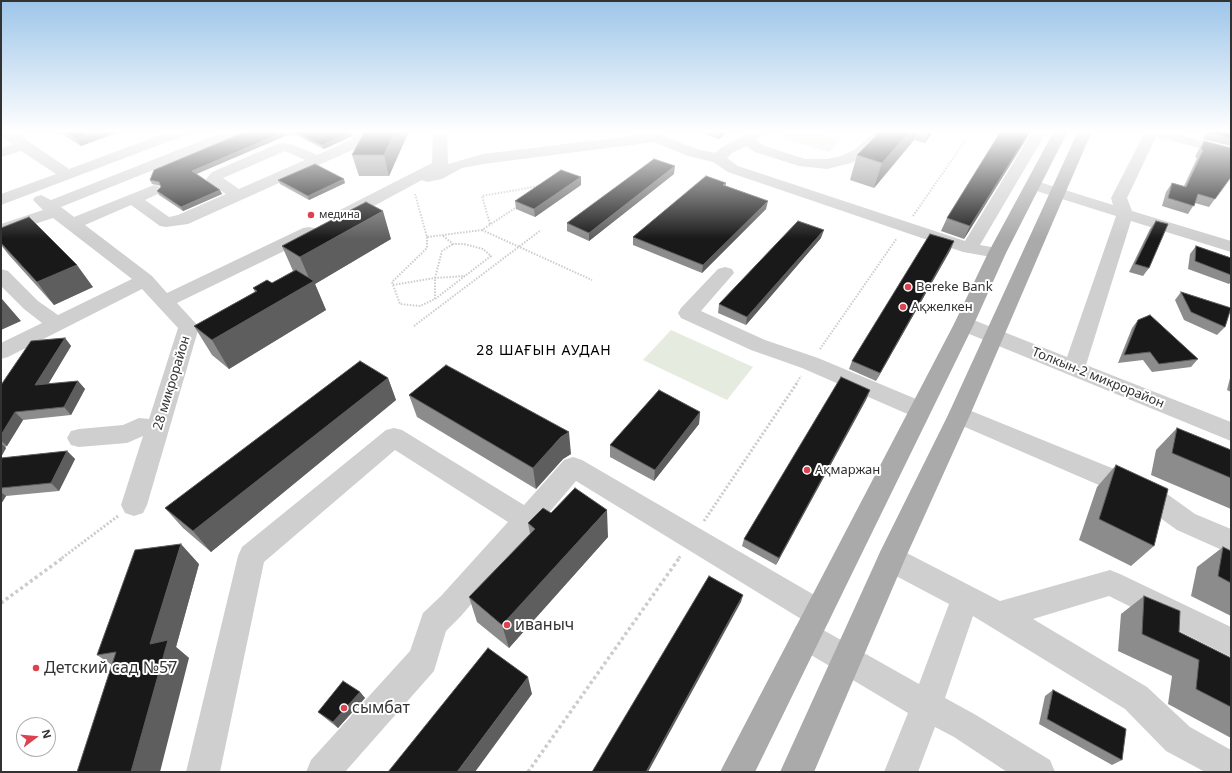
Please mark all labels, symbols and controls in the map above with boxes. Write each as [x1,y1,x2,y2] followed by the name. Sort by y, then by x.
[319,208,360,222] place label: медина
[306,210,316,220] marker: медина
[916,279,993,295] place label: Bereke Bank
[903,282,913,292] marker: Bereke Bank
[911,299,973,315] place label: Ақжелкен
[898,302,908,312] marker: Ақжелкен
[150,334,194,432] street label: 28 микрорайон
[476,343,612,359] district label: 28 ШАҒЫН АУДАН
[1030,344,1166,412] street label: Толкын-2 микрорайон
[815,462,880,478] place label: Ақмаржан
[802,465,812,475] marker: Ақмаржан
[515,615,574,635] place label: иваныч
[502,620,512,630] marker: иваныч
[44,658,177,678] place label: Детский сад №57
[31,663,41,673] marker: Детский сад №57
[352,698,410,718] place label: сымбат
[339,703,349,713] marker: сымбат
[16,717,56,757] north arrow
[39,727,55,740] text: N

